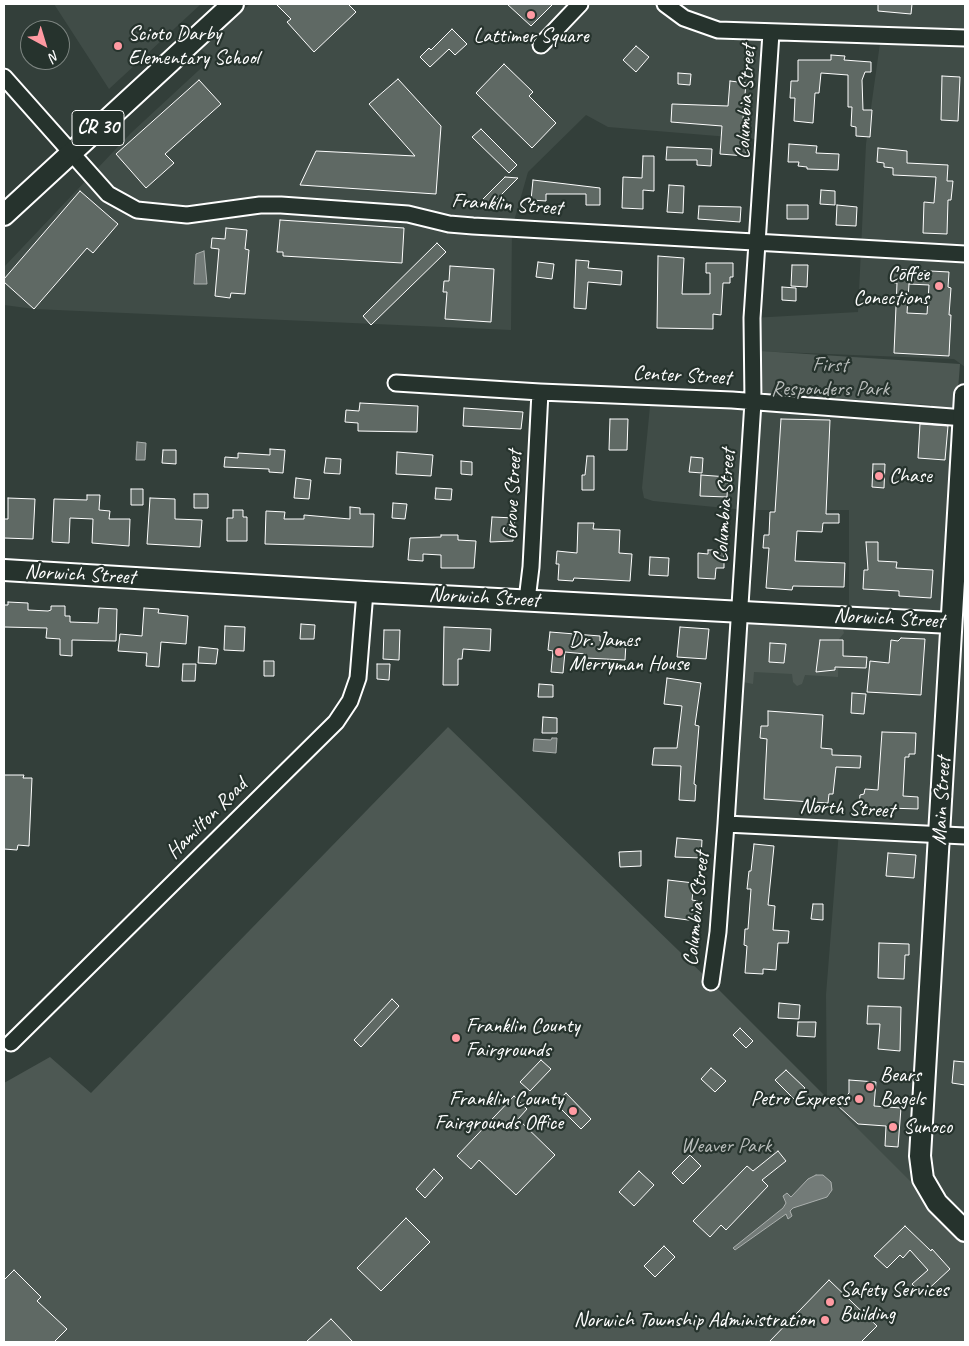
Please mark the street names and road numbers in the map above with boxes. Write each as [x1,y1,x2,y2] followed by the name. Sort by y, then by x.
[730,44,762,160] street label: Columbia Street
[72,110,124,146] road number: CR 30
[451,189,563,221] street label: Franklin Street
[632,361,732,391] street label: Center Street
[708,448,742,564] street label: Columbia Street
[498,450,528,540] street label: Grove Street
[24,560,136,590] street label: Norwich Street
[428,583,540,613] street label: Norwich Street
[833,604,945,634] street label: Norwich Street
[927,756,957,846] street label: Main Street
[161,773,253,865] street label: Hamilton Road
[799,794,895,824] street label: North Street
[678,851,716,967] street label: Columbia Street

